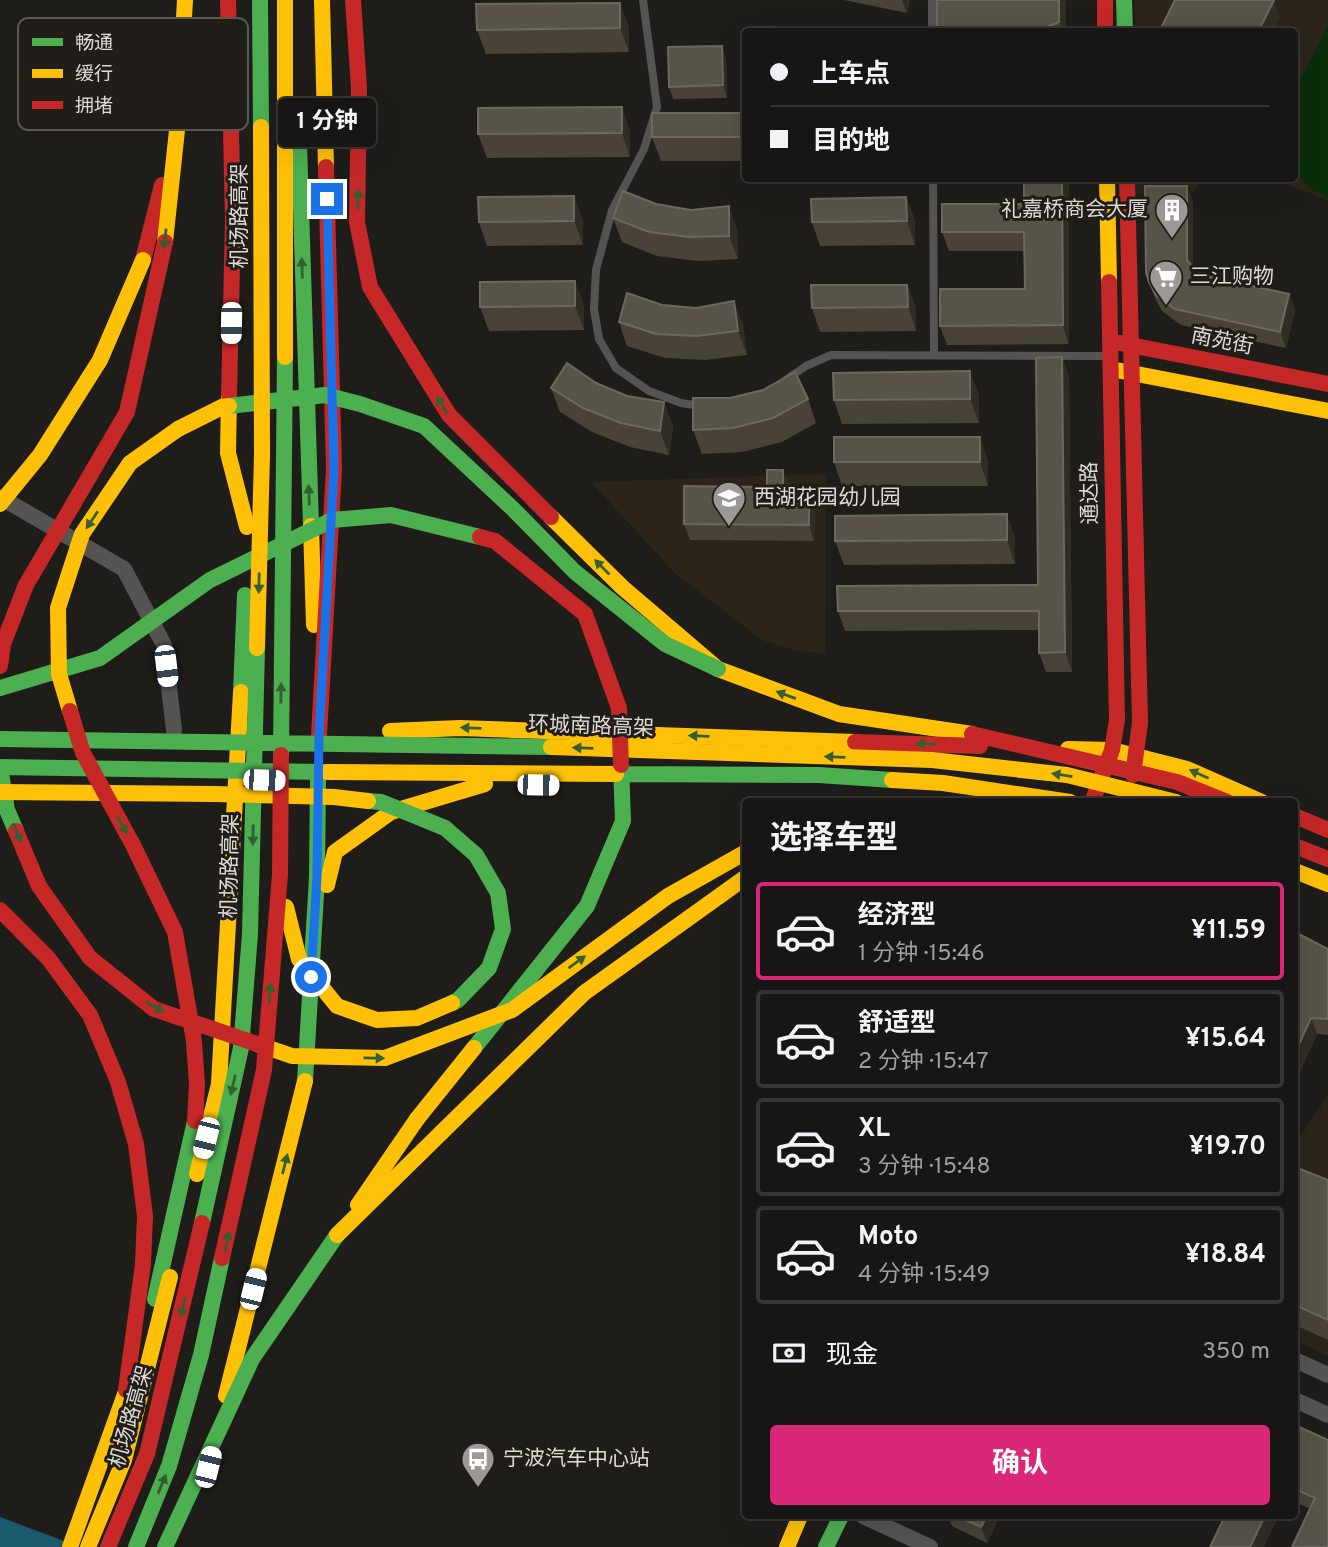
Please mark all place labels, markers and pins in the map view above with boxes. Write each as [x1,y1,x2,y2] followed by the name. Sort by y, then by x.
[1153,191,1191,240] building icon: 礼嘉桥商会大厦
[1001,197,1148,224] place label: 礼嘉桥商会大厦
[1147,258,1185,307] supermarket icon: 三江购物
[1190,264,1274,291] place label: 三江购物
[710,479,748,528] school or university icon: 西湖花园幼儿园
[754,485,901,512] place label: 西湖花园幼儿园
[459,1440,497,1489] bus stop icon: 宁波汽车中心站
[503,1446,650,1473] place label: 宁波汽车中心站

